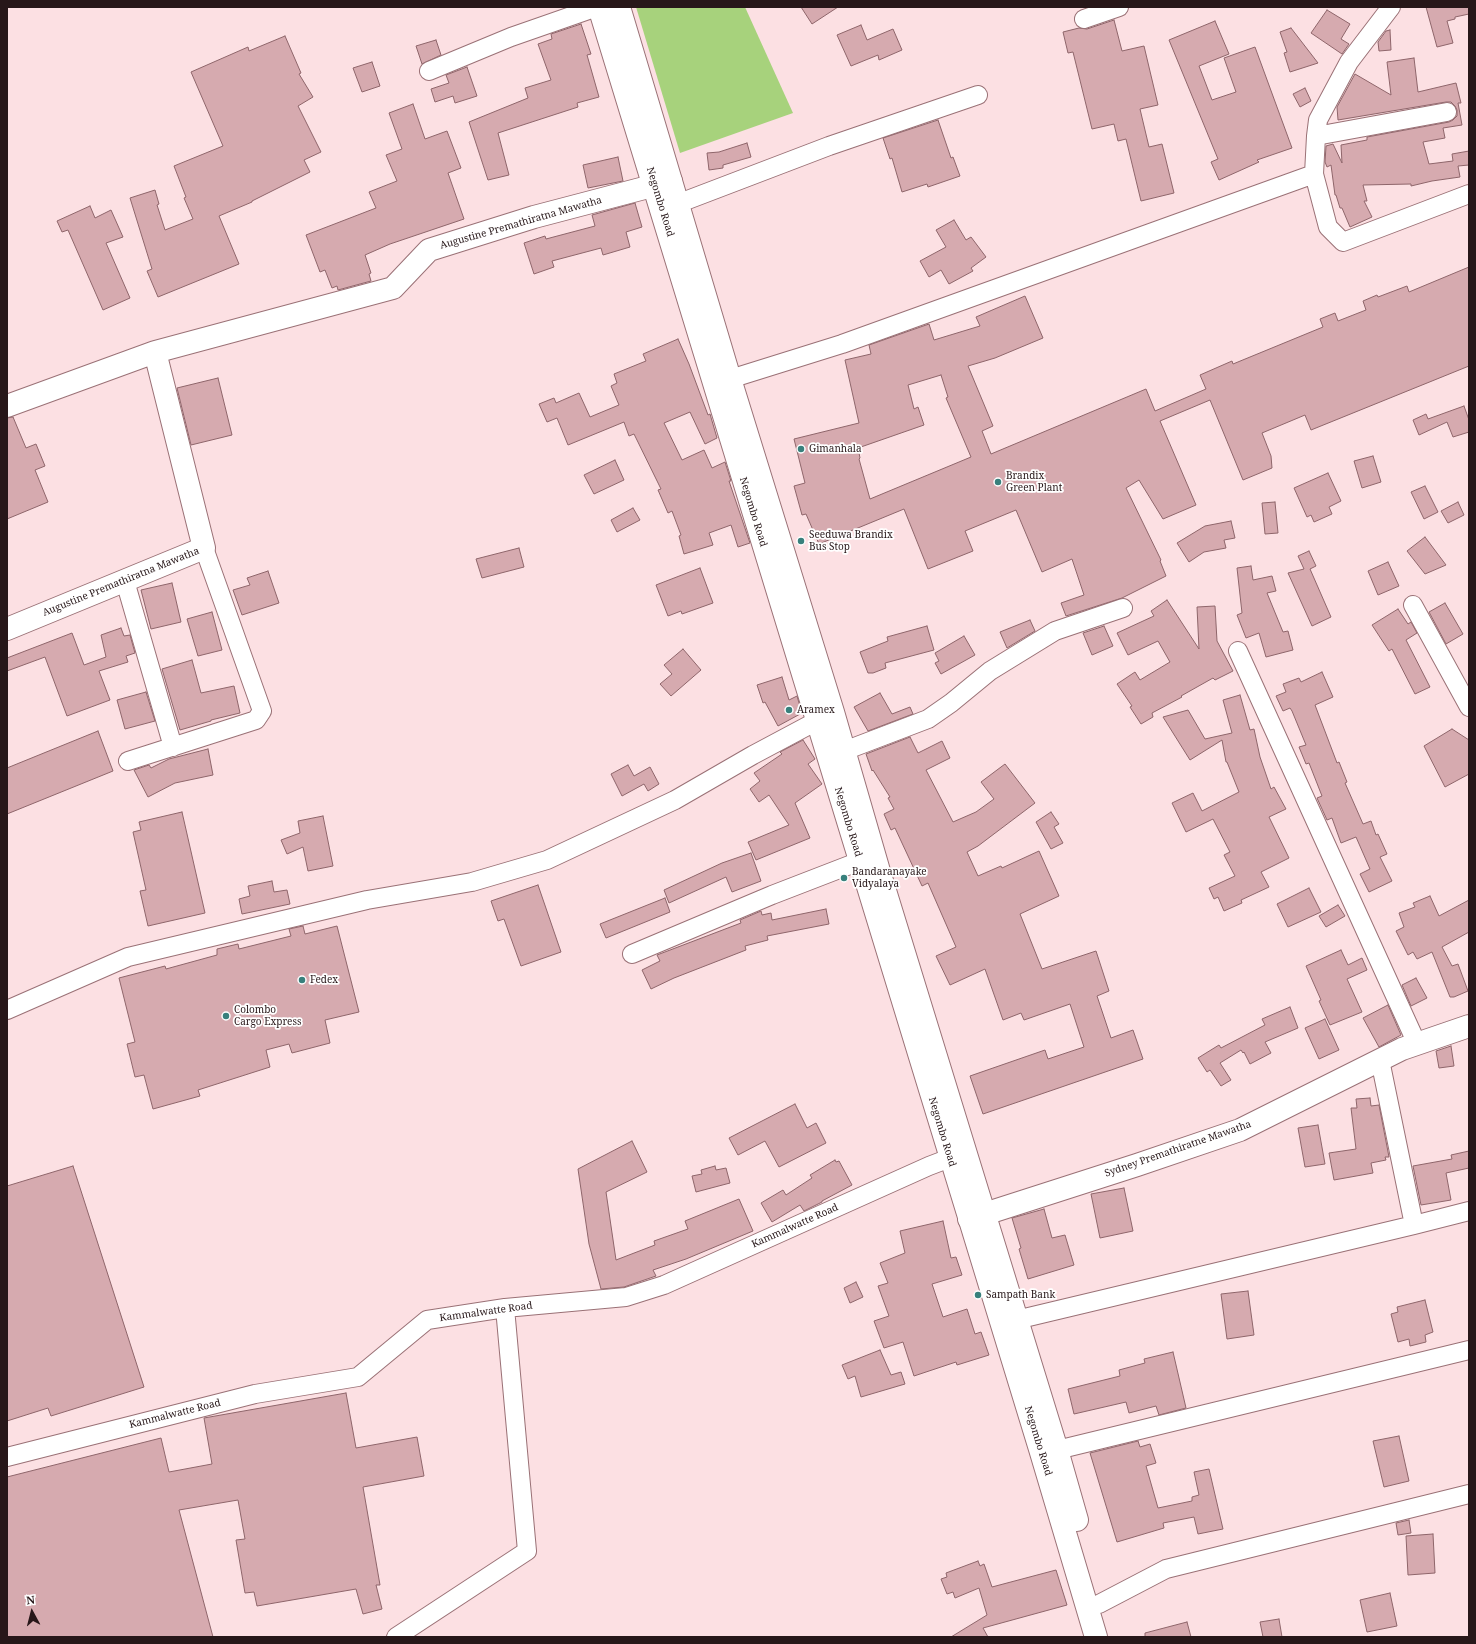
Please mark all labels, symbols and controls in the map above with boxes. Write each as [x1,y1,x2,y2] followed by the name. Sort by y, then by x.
[644,166,676,238] street label: Negombo Road
[439,194,603,252] street label: Augustine Premathiratna Mawatha
[809,443,862,455] place label: Gimanhala
[796,444,806,454] marker: Gimanhala
[1006,470,1062,494] place label: Brandix Green Plant
[737,476,769,548] street label: Negombo Road
[993,477,1003,487] marker: Brandix Green Plant
[809,529,893,552] place label: Seeduwa Brandix Bus Stop
[796,536,806,546] marker: Seeduwa Brandix Bus Stop
[41,545,201,619] street label: Augustine Premathiratna Mawatha
[797,704,835,716] place label: Aramex
[784,705,794,715] marker: Aramex
[832,786,864,858] street label: Negombo Road
[852,866,927,890] place label: Bandaranayake Vidyalaya
[839,873,849,883] marker: Bandaranayake Vidyalaya
[310,974,338,986] place label: Fedex
[297,975,307,985] marker: Fedex
[234,1004,301,1028] place label: Colombo Cargo Express
[221,1011,231,1021] marker: Colombo Cargo Express
[926,1096,958,1168] street label: Negombo Road
[1103,1118,1253,1180] street label: Sydney Premathiratne Mawatha
[750,1201,840,1251] street label: Kammalwatte Road
[986,1289,1055,1301] place label: Sampath Bank
[973,1290,983,1300] marker: Sampath Bank
[439,1300,533,1324] street label: Kammalwatte Road
[128,1397,222,1431] street label: Kammalwatte Road
[1022,1405,1054,1477] street label: Negombo Road
[12,1592,52,1632] north arrow
[25,1592,36,1608] text: N

